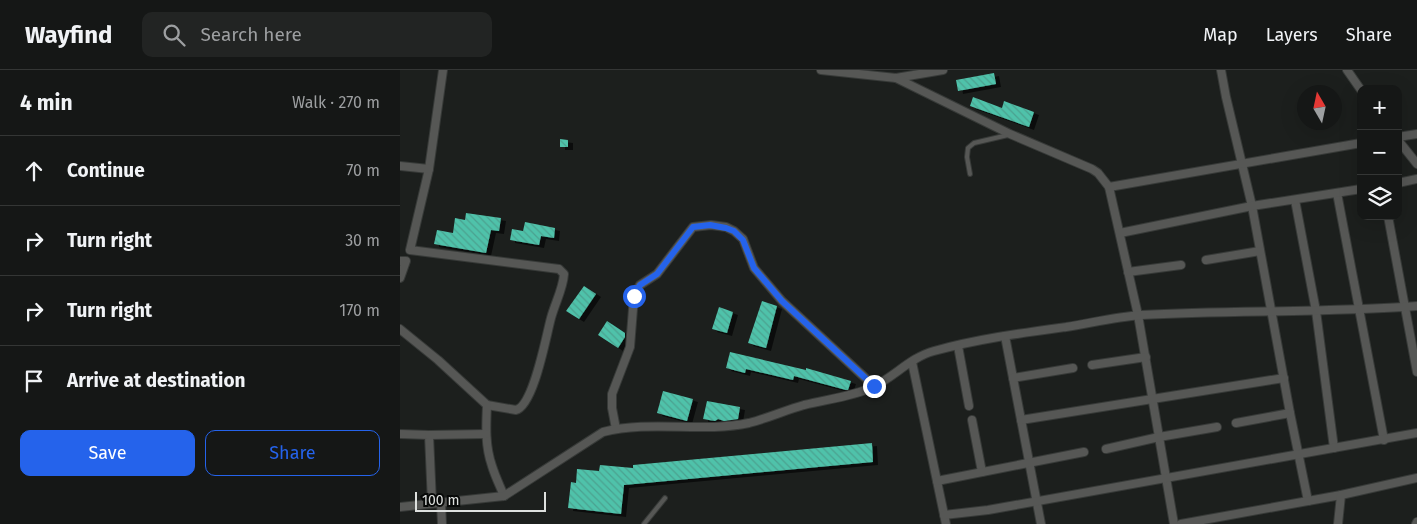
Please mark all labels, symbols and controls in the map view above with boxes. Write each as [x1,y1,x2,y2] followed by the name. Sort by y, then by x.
[142,12,492,57] search box
[25,21,112,49] text: Wayfind
[160,21,188,49] icon: search
[200,23,302,46] text: Search here
[1203,24,1238,46] text: Map
[1266,24,1318,46] text: Layers
[1346,24,1392,46] text: Share
[1297,85,1342,130] north arrow
[1357,85,1402,220] map controls
[1357,85,1402,130] button: +
[20,90,73,116] text: 4 min
[292,93,380,112] text: Walk · 270 m
[1357,130,1402,175] button: −
[20,157,48,185] icon: ahead
[67,159,145,182] text: Continue
[346,161,380,180] text: 70 m
[1357,175,1402,220] button: layers
[20,227,48,255] icon: right
[67,229,152,252] text: Turn right
[345,231,380,250] text: 30 m
[623,285,646,308] route start
[20,297,48,325] icon: right
[67,299,152,322] text: Turn right
[339,301,380,320] text: 170 m
[20,367,48,395] icon: arrive
[67,369,246,392] text: Arrive at destination
[863,375,886,398] route end
[20,430,195,476] button: Save
[205,430,380,476] button: Share
[415,489,546,512] scale bar
[422,492,459,509] text: 100 m

